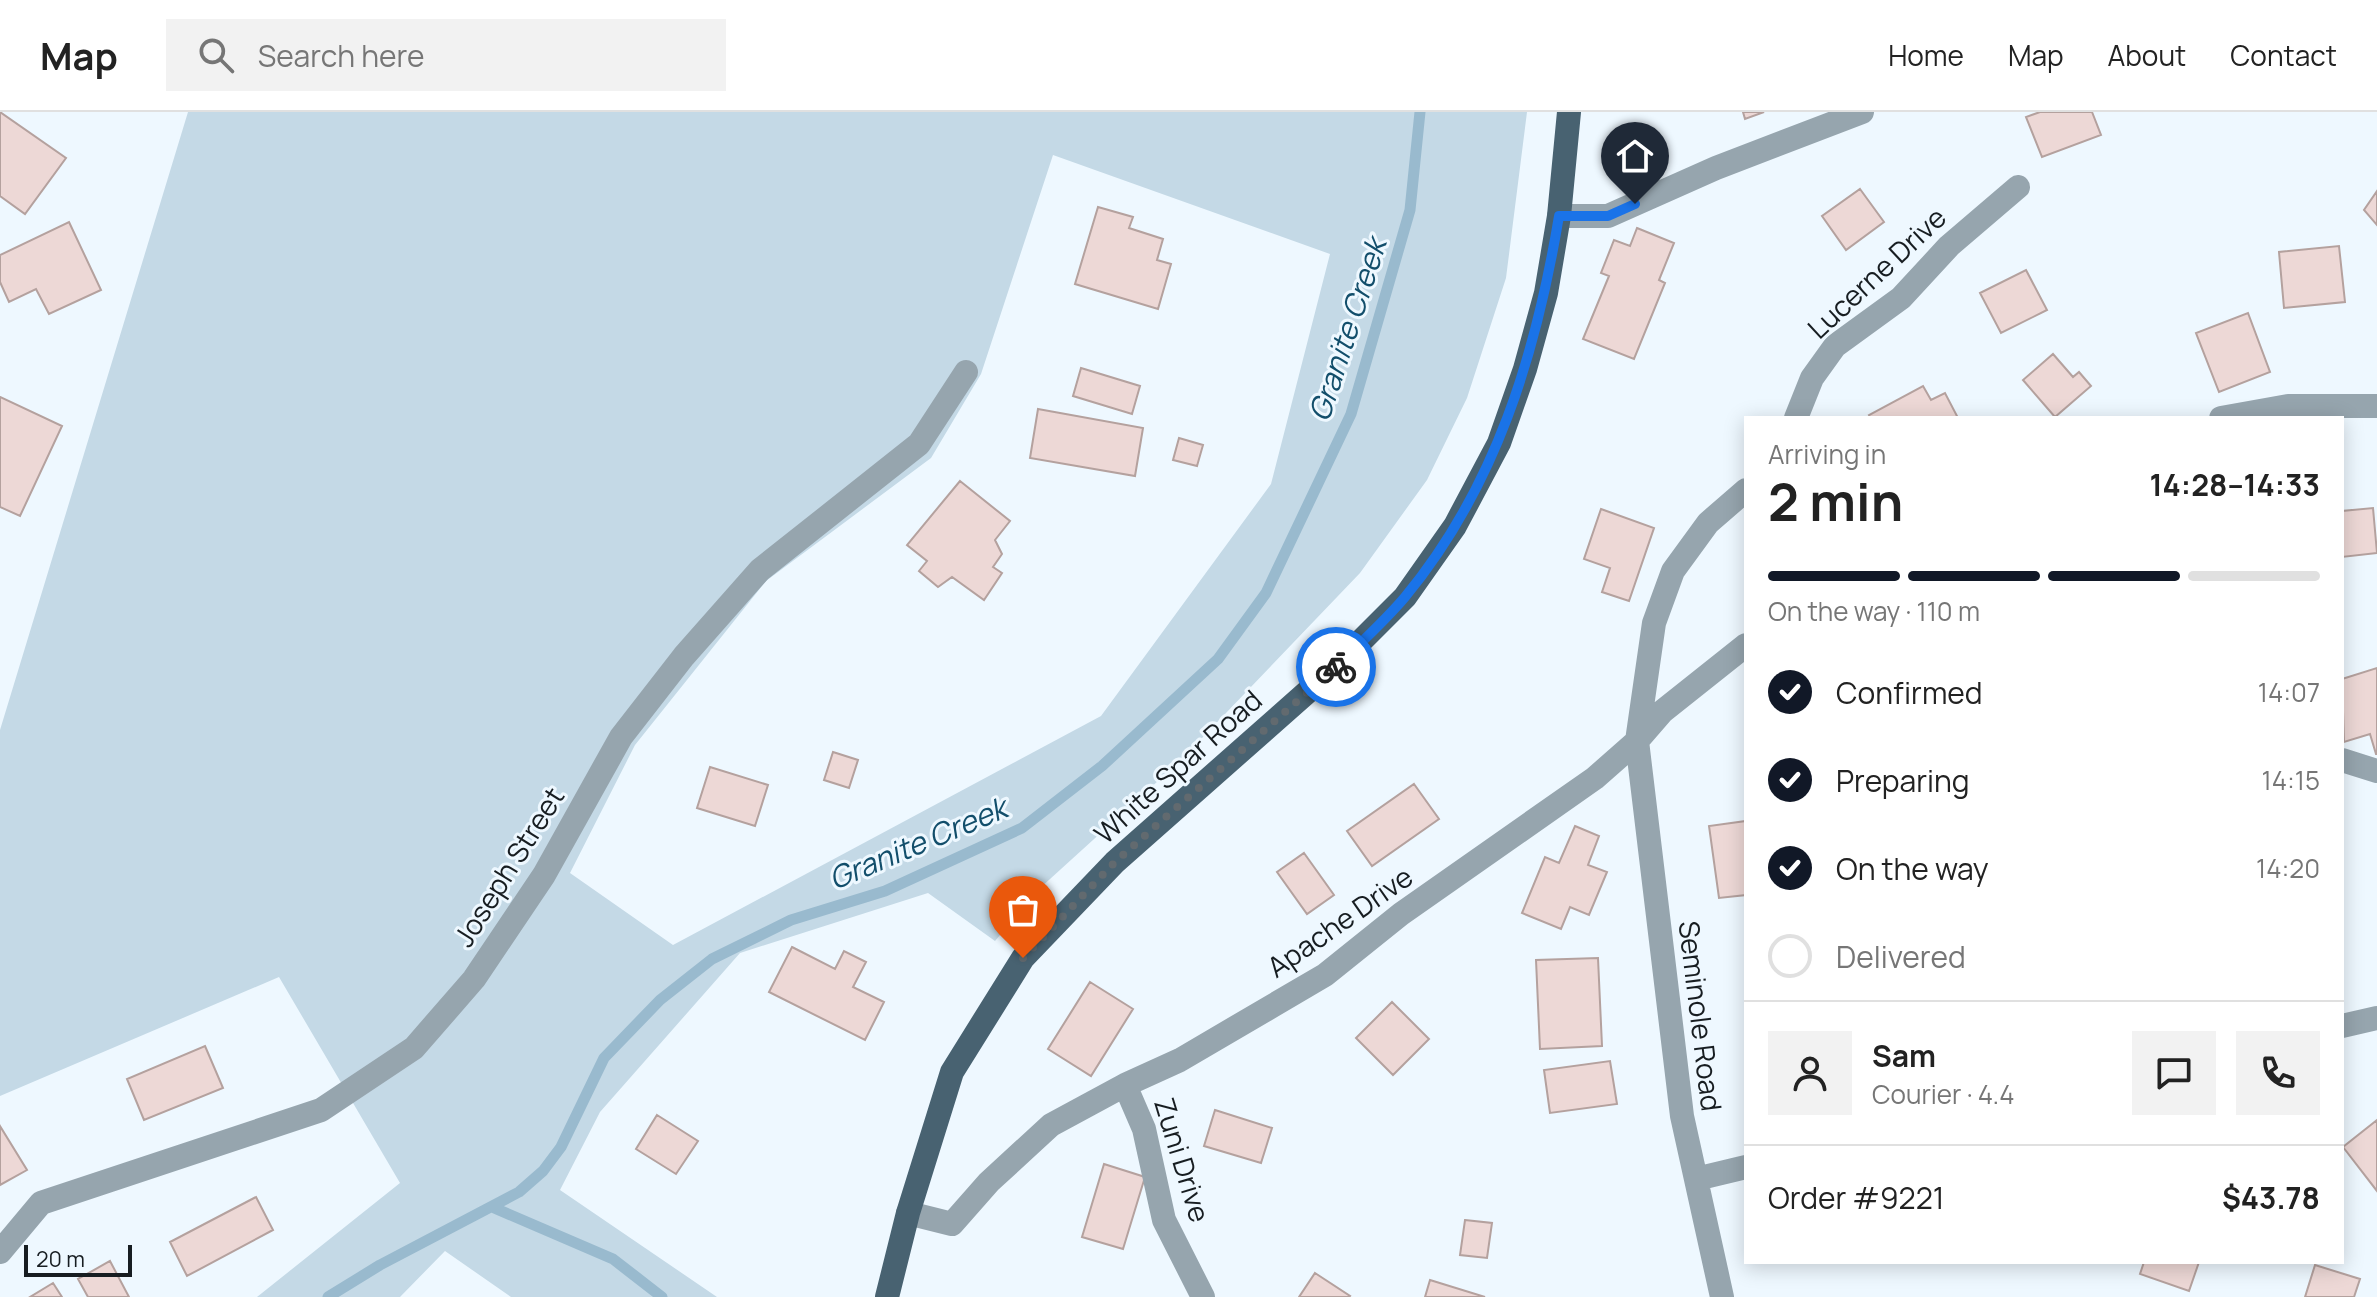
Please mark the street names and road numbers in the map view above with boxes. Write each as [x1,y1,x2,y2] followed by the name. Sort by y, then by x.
[1799,198,1954,346] street label: Lucerne Drive
[1085,681,1269,852] street label: White Spar Road
[444,780,572,953] street label: Joseph Street
[1259,857,1420,985] street label: Apache Drive
[1670,919,1732,1113] street label: Seminole Road
[1146,1093,1220,1226] street label: Zuni Drive

